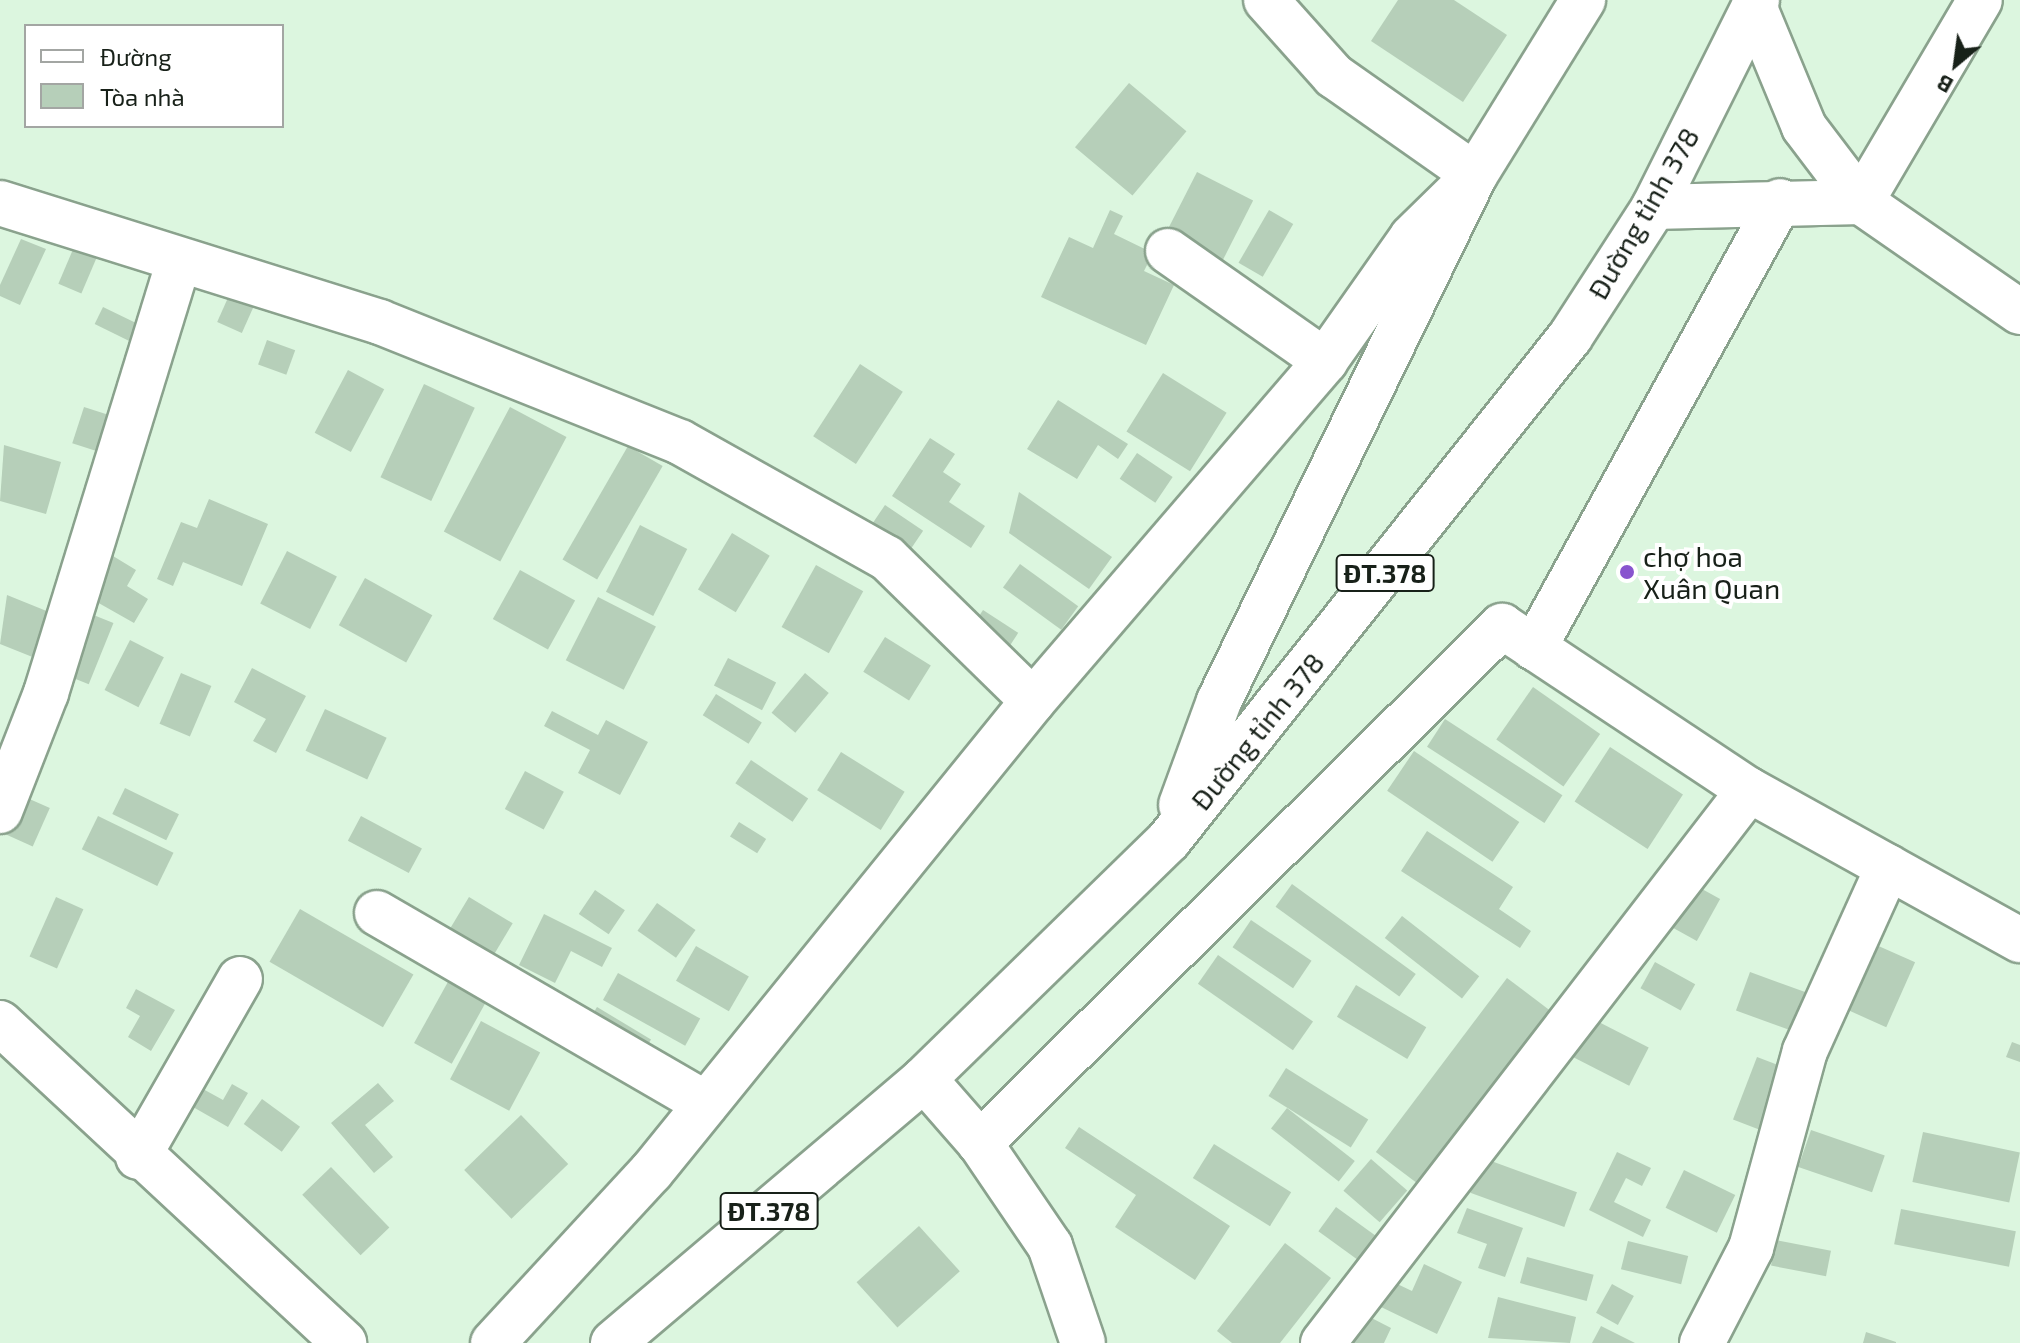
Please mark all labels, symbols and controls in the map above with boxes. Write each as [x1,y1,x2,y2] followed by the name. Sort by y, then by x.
[24,24,284,128] legend
[1916,24,1996,104] north arrow
[100,42,172,71] text: Đường
[1932,70,1957,100] text: B
[100,82,185,111] text: Tòa nhà
[1580,121,1706,305] street label: Đường tỉnh 378
[1643,539,1780,605] place label: chợ hoa Xuân Quan
[1335,551,1435,595] road number: ĐT.378
[1618,563,1636,581] marker: chợ hoa Xuân Quan
[1183,645,1331,817] street label: Đường tỉnh 378
[719,1189,819,1233] road number: ĐT.378

